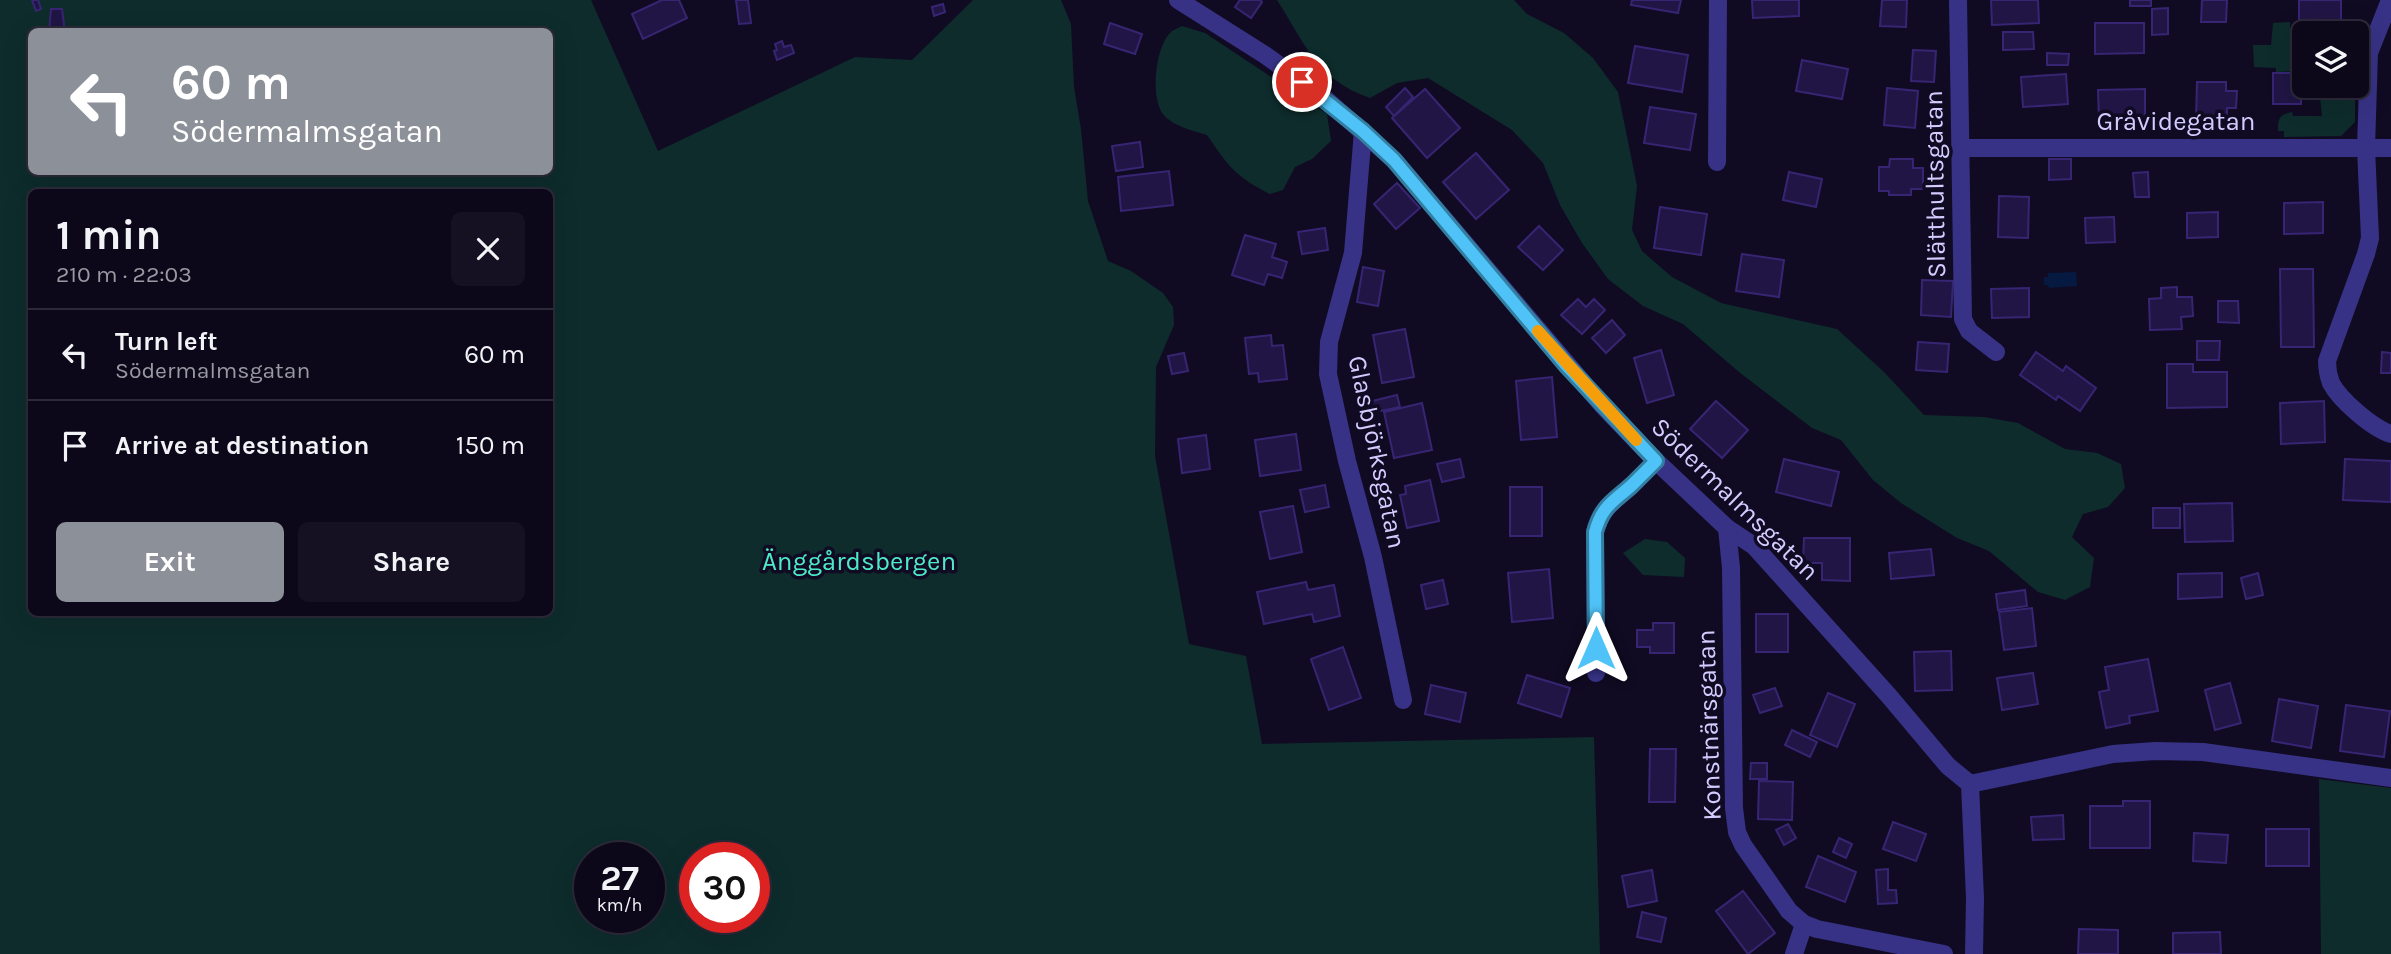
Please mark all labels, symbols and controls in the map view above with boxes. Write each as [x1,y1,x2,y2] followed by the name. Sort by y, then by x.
[2292,21,2369,98] map controls
[2292,21,2369,98] button: layers
[1272,52,1332,112] pin
[171,54,291,111] text: 60 m
[56,56,147,147] icon: left
[1283,63,1321,101] icon: arrive
[1918,90,1952,278] street label: Slätthultsgatan
[2097,106,2255,137] street label: Gråvidegatan
[171,113,443,150] text: Södermalmsgatan
[56,210,161,260] text: 1 min
[451,212,525,286] button: close
[56,261,192,288] text: 210 m · 22:03
[115,326,217,357] text: Turn left
[56,336,94,374] icon: left
[464,339,525,370] text: 60 m
[1341,353,1413,551] street label: Glasbjörksgatan
[115,357,310,384] text: Södermalmsgatan
[1645,411,1825,587] street label: Södermalmsgatan
[56,427,94,465] icon: arrive
[115,430,369,461] text: Arrive at destination
[456,430,525,461] text: 150 m
[56,522,284,602] button: Exit
[298,522,525,602] button: Share
[762,546,956,577] park label: Änggårdsbergen
[1559,611,1633,685] position arrow
[1690,629,1728,821] street label: Konstnärsgatan
[679,842,770,933] speed limit sign: 30
[600,858,639,899] text: 27
[597,894,642,916] text: km/h

